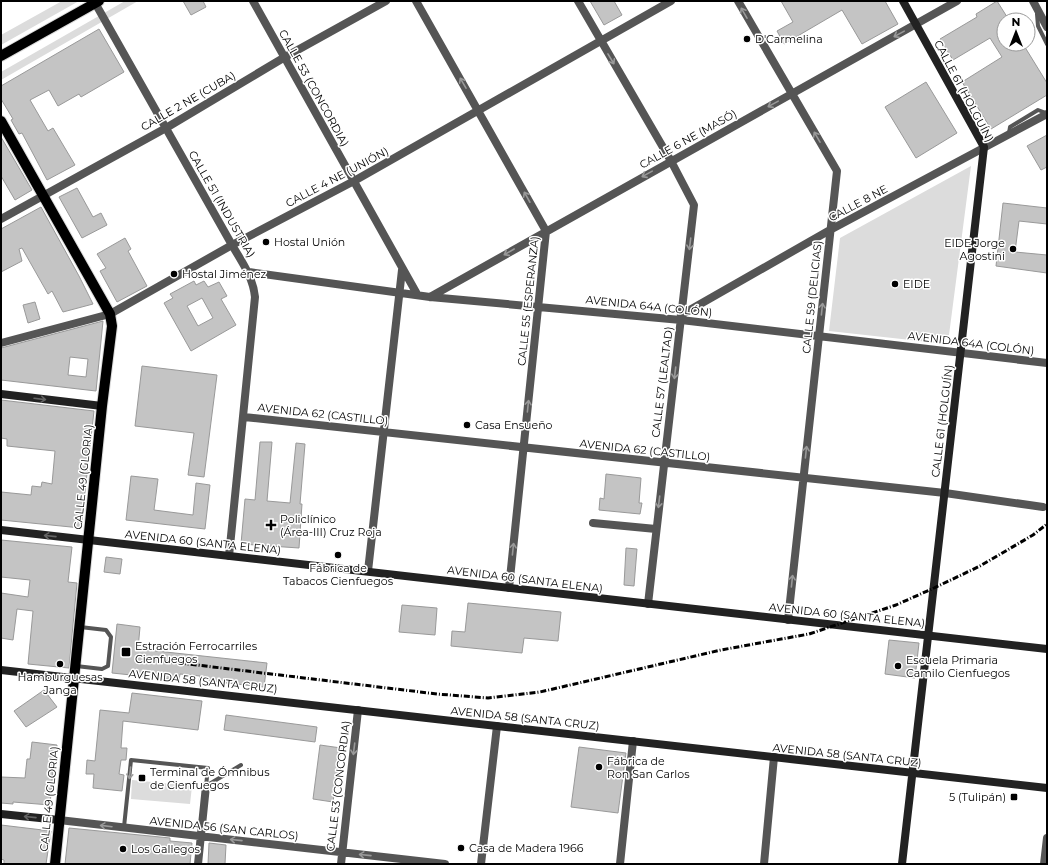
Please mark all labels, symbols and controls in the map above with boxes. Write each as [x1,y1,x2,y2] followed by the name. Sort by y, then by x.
[740,7,748,19] one-way arrow
[996,12,1036,52] north arrow
[1012,15,1020,29] text: N
[276,27,352,149] street label: CALLE 53 (CONCORDIA)
[893,30,905,38] one-way arrow
[755,32,823,46] place label: D'Carmelina
[742,34,752,44] marker: D'Carmelina
[931,38,997,144] street label: CALLE 61 (HOLGUÍN)
[607,53,615,65] one-way arrow
[138,68,238,134] street label: CALLE 2 NE (CUBA)
[459,78,467,90] one-way arrow
[767,101,779,108] one-way arrow
[637,106,739,172] street label: CALLE 6 NE (MASÓ)
[813,132,821,143] one-way arrow
[283,144,391,210] street label: CALLE 4 NE (UNIÓN)
[186,148,258,260] street label: CALLE 51 (INDUSTRIA)
[641,171,653,179] one-way arrow
[826,182,890,224] street label: CALLE 8 NE
[522,191,530,203] one-way arrow
[274,235,345,249] place label: Hostal Unión
[514,235,542,367] street label: CALLE 55 (ESPERANZA)
[944,236,1005,263] place label: EIDE Jorge Agostini
[261,237,271,247] marker: Hostal Unión
[686,237,694,250] one-way arrow
[799,240,825,354] street label: CALLE 59 (DELICIAS)
[1008,244,1018,254] marker: EIDE Jorge Agostini
[504,248,516,256] one-way arrow
[182,267,267,281] place label: Hostal Jiménez
[169,269,179,279] marker: Hostal Jiménez
[903,277,930,291] place label: EIDE
[890,279,900,289] marker: EIDE
[585,292,713,320] street label: AVENIDA 64A (COLÓN)
[818,303,825,316] one-way arrow
[648,326,676,438] street label: CALLE 57 (LEALTAD)
[907,328,1035,358] street label: AVENIDA 64A (COLÓN)
[928,364,956,478] street label: CALLE 61 (HOLGUÍN)
[671,366,678,379] one-way arrow
[33,395,46,403] one-way arrow
[257,400,389,428] street label: AVENIDA 62 (CASTILLO)
[524,400,532,413] one-way arrow
[475,418,553,432] place label: Casa Ensueño
[462,420,472,430] marker: Casa Ensueño
[71,424,95,530] street label: CALLE 49 (GLORIA)
[579,436,711,464] street label: AVENIDA 62 (CASTILLO)
[802,446,810,459] one-way arrow
[656,495,663,508] one-way arrow
[280,512,382,539] place label: Policlínico (Área-III) Cruz Roja
[265,519,277,531] marker: Policlínico (Área-III) Cruz Roja
[124,527,282,557] street label: AVENIDA 60 (SANTA ELENA)
[44,532,57,540] one-way arrow
[509,543,517,556] one-way arrow
[333,550,343,560] marker: Fábrica de Tabacos Cienfuegos
[283,561,394,588] place label: Fábrica de Tabacos Cienfuegos
[446,562,604,596] street label: AVENIDA 60 (SANTA ELENA)
[789,575,796,588] one-way arrow
[768,600,926,630] street label: AVENIDA 60 (SANTA ELENA)
[135,639,258,666] place label: Estración Ferrocarriles Cienfuegos
[120,646,132,658] marker: Estración Ferrocarriles Cienfuegos
[906,653,1011,680] place label: Escuela Primaria Camilo Cienfuegos
[55,659,65,669] marker: Hamburguesas Janga
[893,661,903,671] marker: Escuela Primaria Camilo Cienfuegos
[128,666,278,696] street label: AVENIDA 58 (SANTA CRUZ)
[17,670,103,697] place label: Hamburguesas Janga
[450,703,600,733] street label: AVENIDA 58 (SANTA CRUZ)
[323,720,353,852] street label: CALLE 53 (CONCORDIA)
[772,740,922,770] street label: AVENIDA 58 (SANTA CRUZ)
[350,742,357,755] one-way arrow
[37,746,61,852] street label: CALLE 49 (GLORIA)
[607,754,690,781] place label: Fábrica de Ron San Carlos
[594,762,604,772] marker: Fábrica de Ron San Carlos
[150,765,270,792] place label: Terminal de Ómnibus de Cienfuegos
[126,766,134,779] one-way arrow
[137,773,147,783] marker: Terminal de Ómnibus de Cienfuegos
[949,790,1006,804] place label: 5 (Tulipán)
[1009,792,1019,802] marker: 5 (Tulipán)
[24,813,37,821] one-way arrow
[149,813,299,843] street label: AVENIDA 56 (SAN CARLOS)
[100,822,113,830] one-way arrow
[230,837,243,844] one-way arrow
[469,841,584,855] place label: Casa de Madera 1966
[131,842,201,856] place label: Los Gallegos
[456,843,466,853] marker: Casa de Madera 1966
[118,844,128,854] marker: Los Gallegos
[359,851,372,859] one-way arrow

